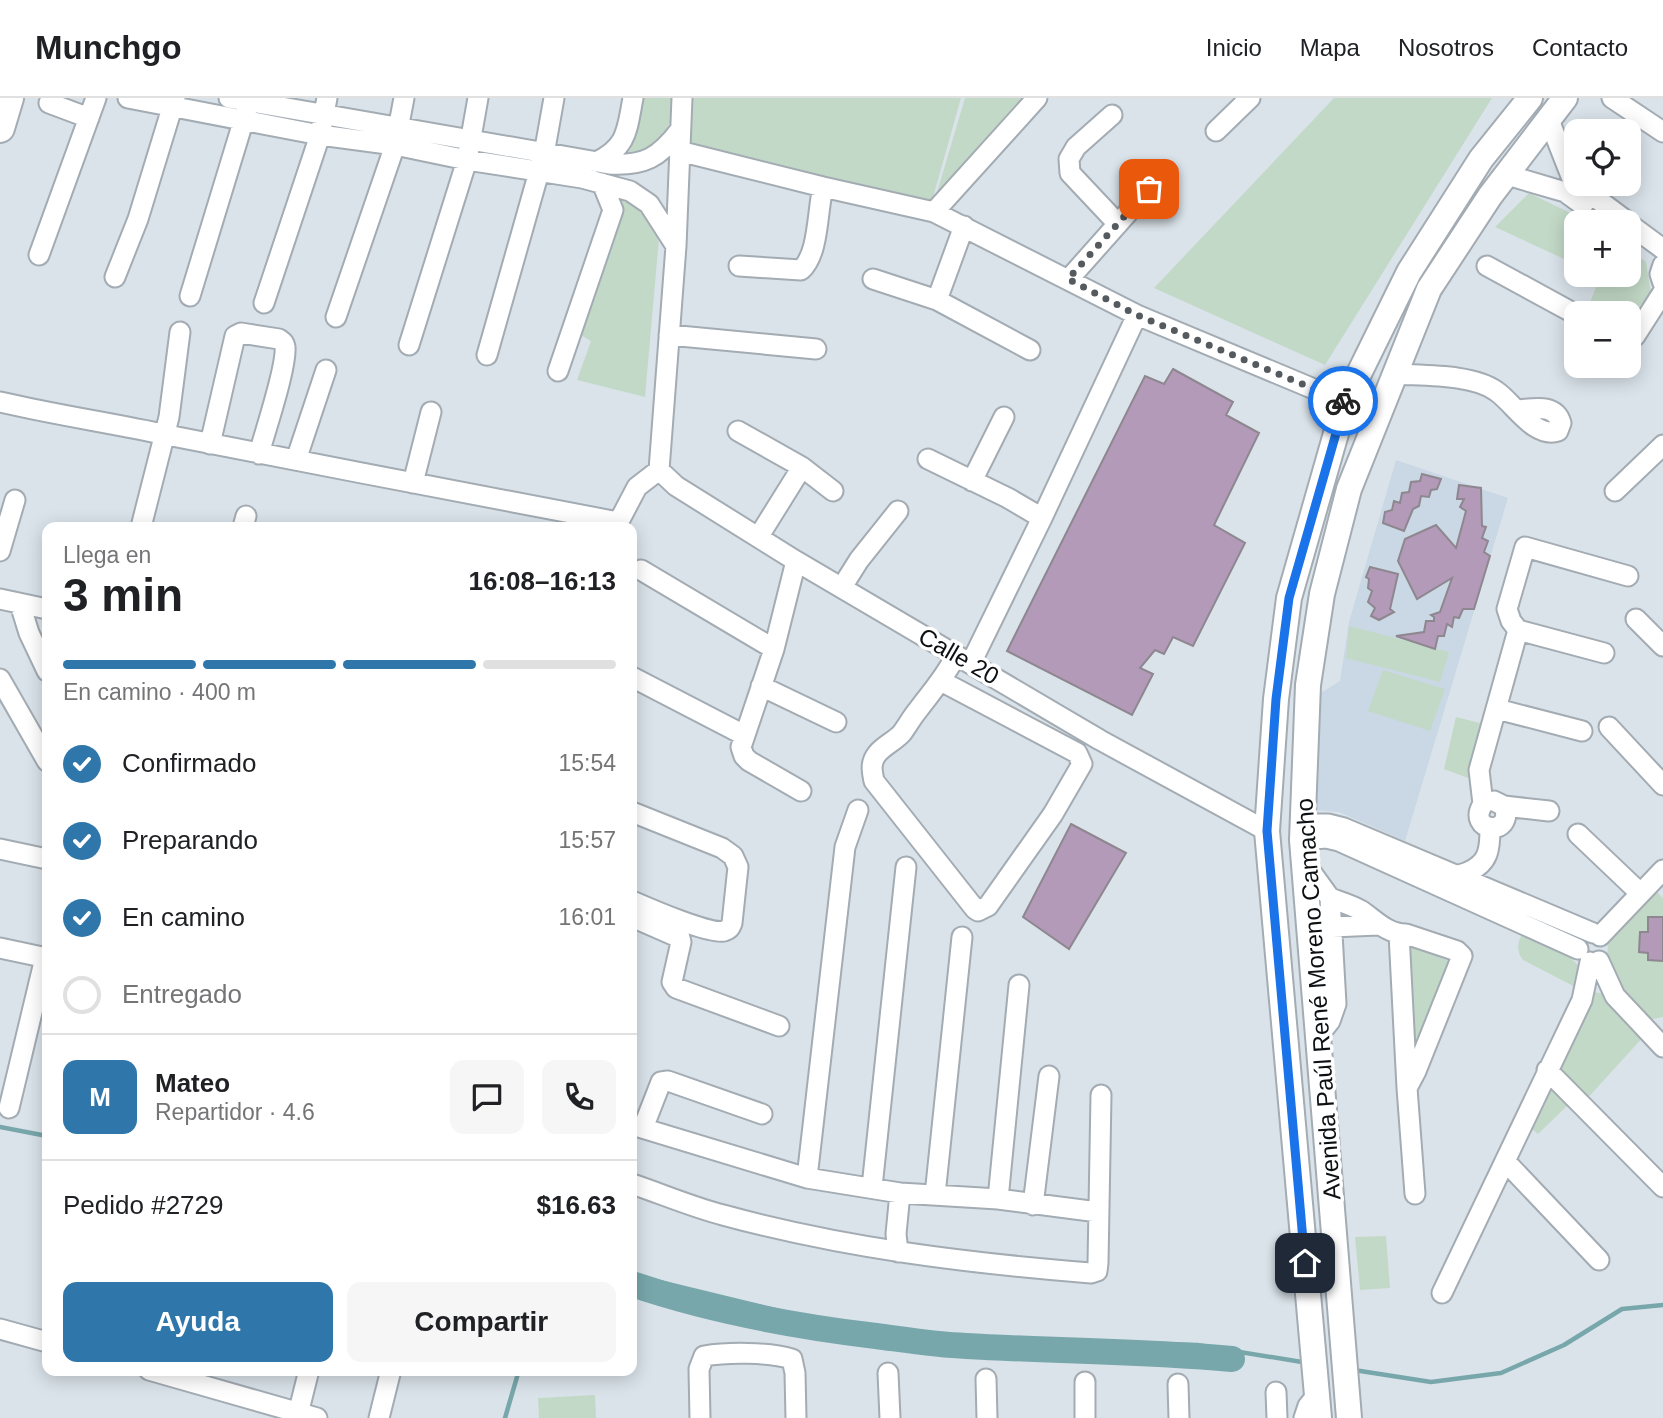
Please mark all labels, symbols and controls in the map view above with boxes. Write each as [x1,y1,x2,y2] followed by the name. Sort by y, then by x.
[35,29,182,66] text: Munchgo
[1206,34,1262,61] text: Inicio
[1300,34,1360,61] text: Mapa
[1398,34,1494,61] text: Nosotros
[1532,34,1628,61] text: Contacto
[1564,119,1641,378] map controls
[1564,119,1641,196] button: locate
[1119,159,1179,219] pin
[1130,170,1168,208] icon: bag
[1564,210,1641,287] button: +
[1564,301,1641,378] button: −
[1308,366,1378,436] courier
[1324,382,1362,420] icon: bike
[63,542,151,568] text: Llega en
[469,566,616,596] text: 16:08–16:13
[63,569,183,621] text: 3 min
[914,622,1004,690] street label: Calle 20
[63,679,256,705] text: En camino · 400 m
[63,745,101,783] icon: check
[122,748,256,778] text: Confirmado
[558,750,616,776] text: 15:54
[1290,797,1346,1201] street label: Avenida Paúl René Moreno Camacho
[63,822,101,860] icon: check
[122,825,258,855] text: Preparando
[558,827,616,853] text: 15:57
[63,899,101,937] icon: check
[122,902,245,932] text: En camino
[558,904,616,930] text: 16:01
[122,979,242,1009] text: Entregado
[450,1060,524,1134] button: chat
[542,1060,616,1134] button: phone
[155,1068,230,1098] text: Mateo
[89,1082,111,1112] text: M
[155,1099,315,1125] text: Repartidor · 4.6
[63,1190,223,1220] text: Pedido #2729
[536,1190,616,1220] text: $16.63
[1275,1233,1335,1293] pin
[1286,1244,1324,1282] icon: home
[63,1282,333,1362] button: Ayuda
[347,1282,616,1362] button: Compartir

